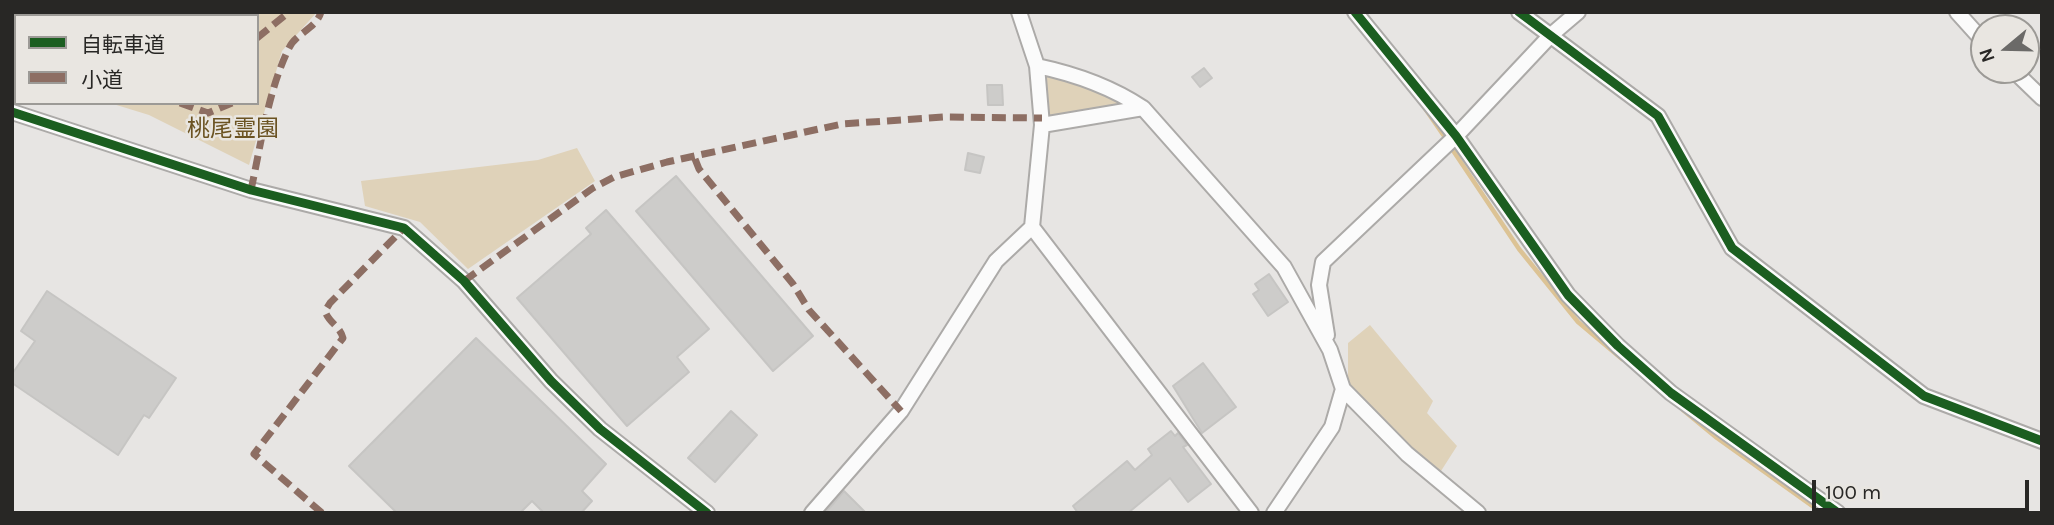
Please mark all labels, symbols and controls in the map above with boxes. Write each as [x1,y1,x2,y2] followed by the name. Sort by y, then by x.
[14,14,259,105] legend
[1970,14,2040,84] north arrow
[81,33,165,57] text: 自転車道
[1974,45,2000,65] text: N
[81,68,123,92] text: 小道
[187,115,279,143] park label: 桃尾霊園
[1816,466,2033,510] scale bar
[1825,480,1882,504] text: 100 m

